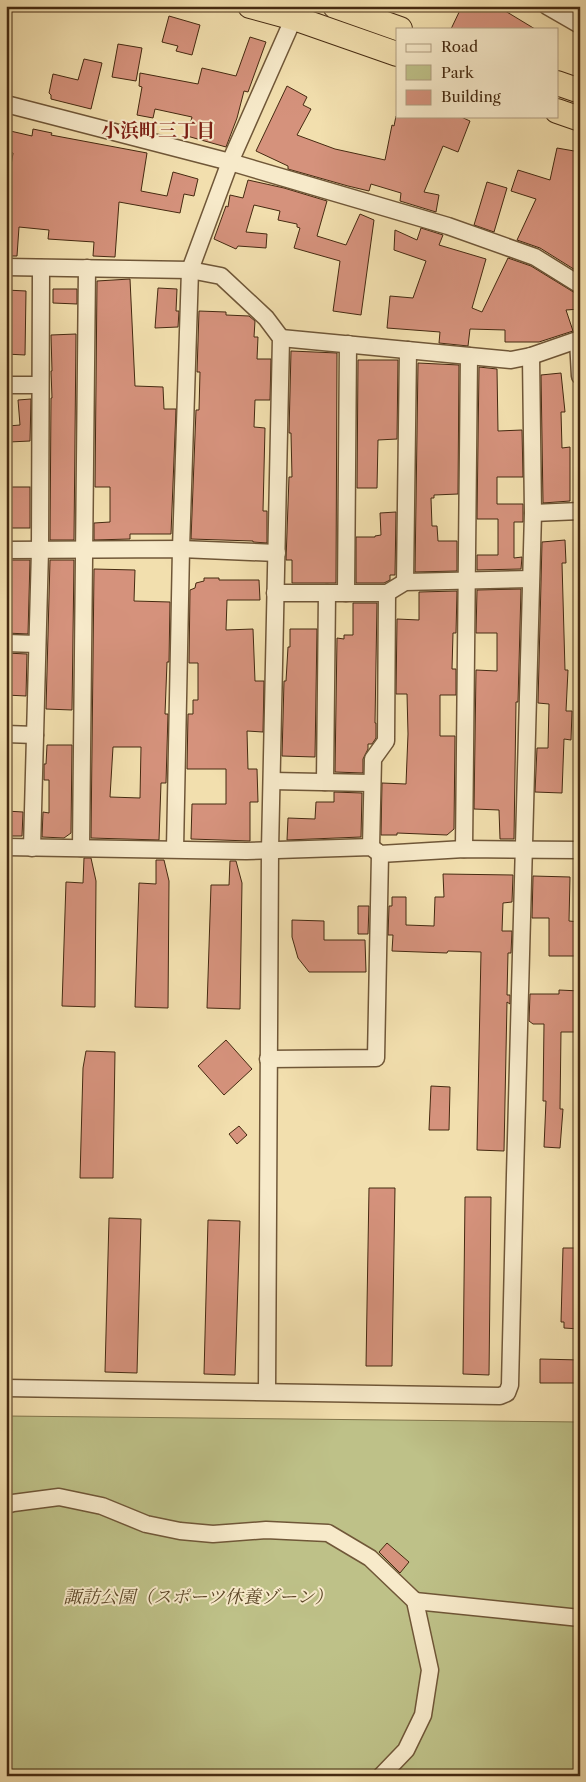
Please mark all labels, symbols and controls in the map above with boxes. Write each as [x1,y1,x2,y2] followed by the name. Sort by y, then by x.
[396,28,558,118] legend
[441,37,478,56] text: Road
[441,63,475,82] text: Park
[441,87,501,106] text: Building
[101,119,215,142] district label: 小浜町三丁目
[64,1586,332,1608] park label: 諏訪公園（スポーツ休養ゾーン）

